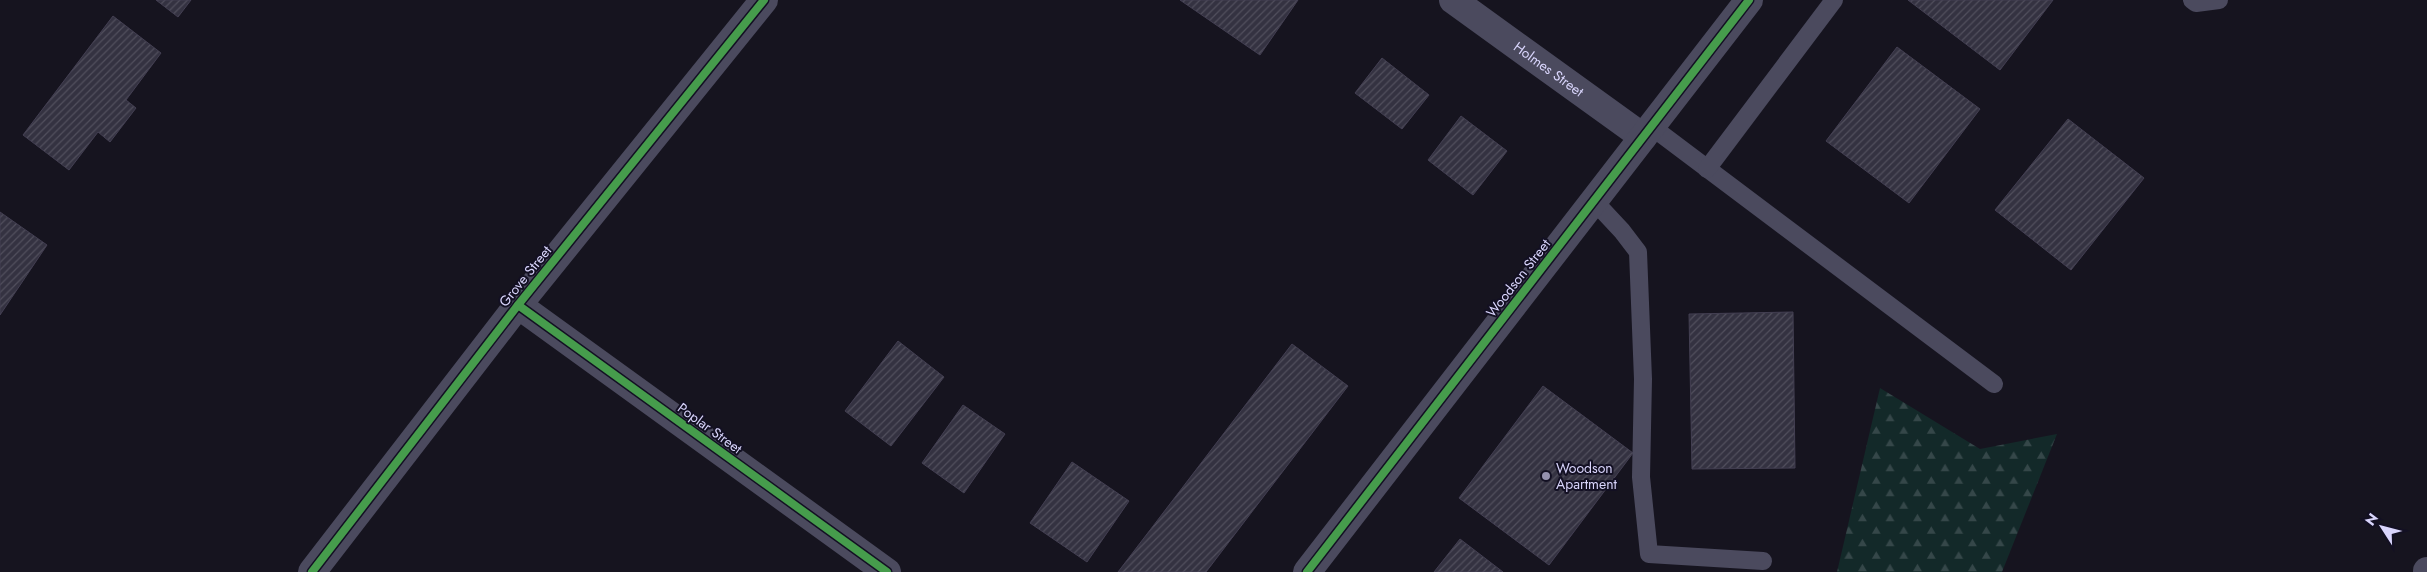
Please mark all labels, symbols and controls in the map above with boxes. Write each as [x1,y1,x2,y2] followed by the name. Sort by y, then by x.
[1509,37,1588,102] street label: Holmes Street
[1481,234,1555,321] street label: Woodson Street
[494,241,556,311] street label: Grove Street
[674,398,747,459] street label: Poplar Street
[1556,458,1618,494] place label: Woodson Apartment
[1540,470,1552,482] marker: Woodson Apartment
[2357,502,2407,552] north arrow
[2360,509,2383,530] text: N

